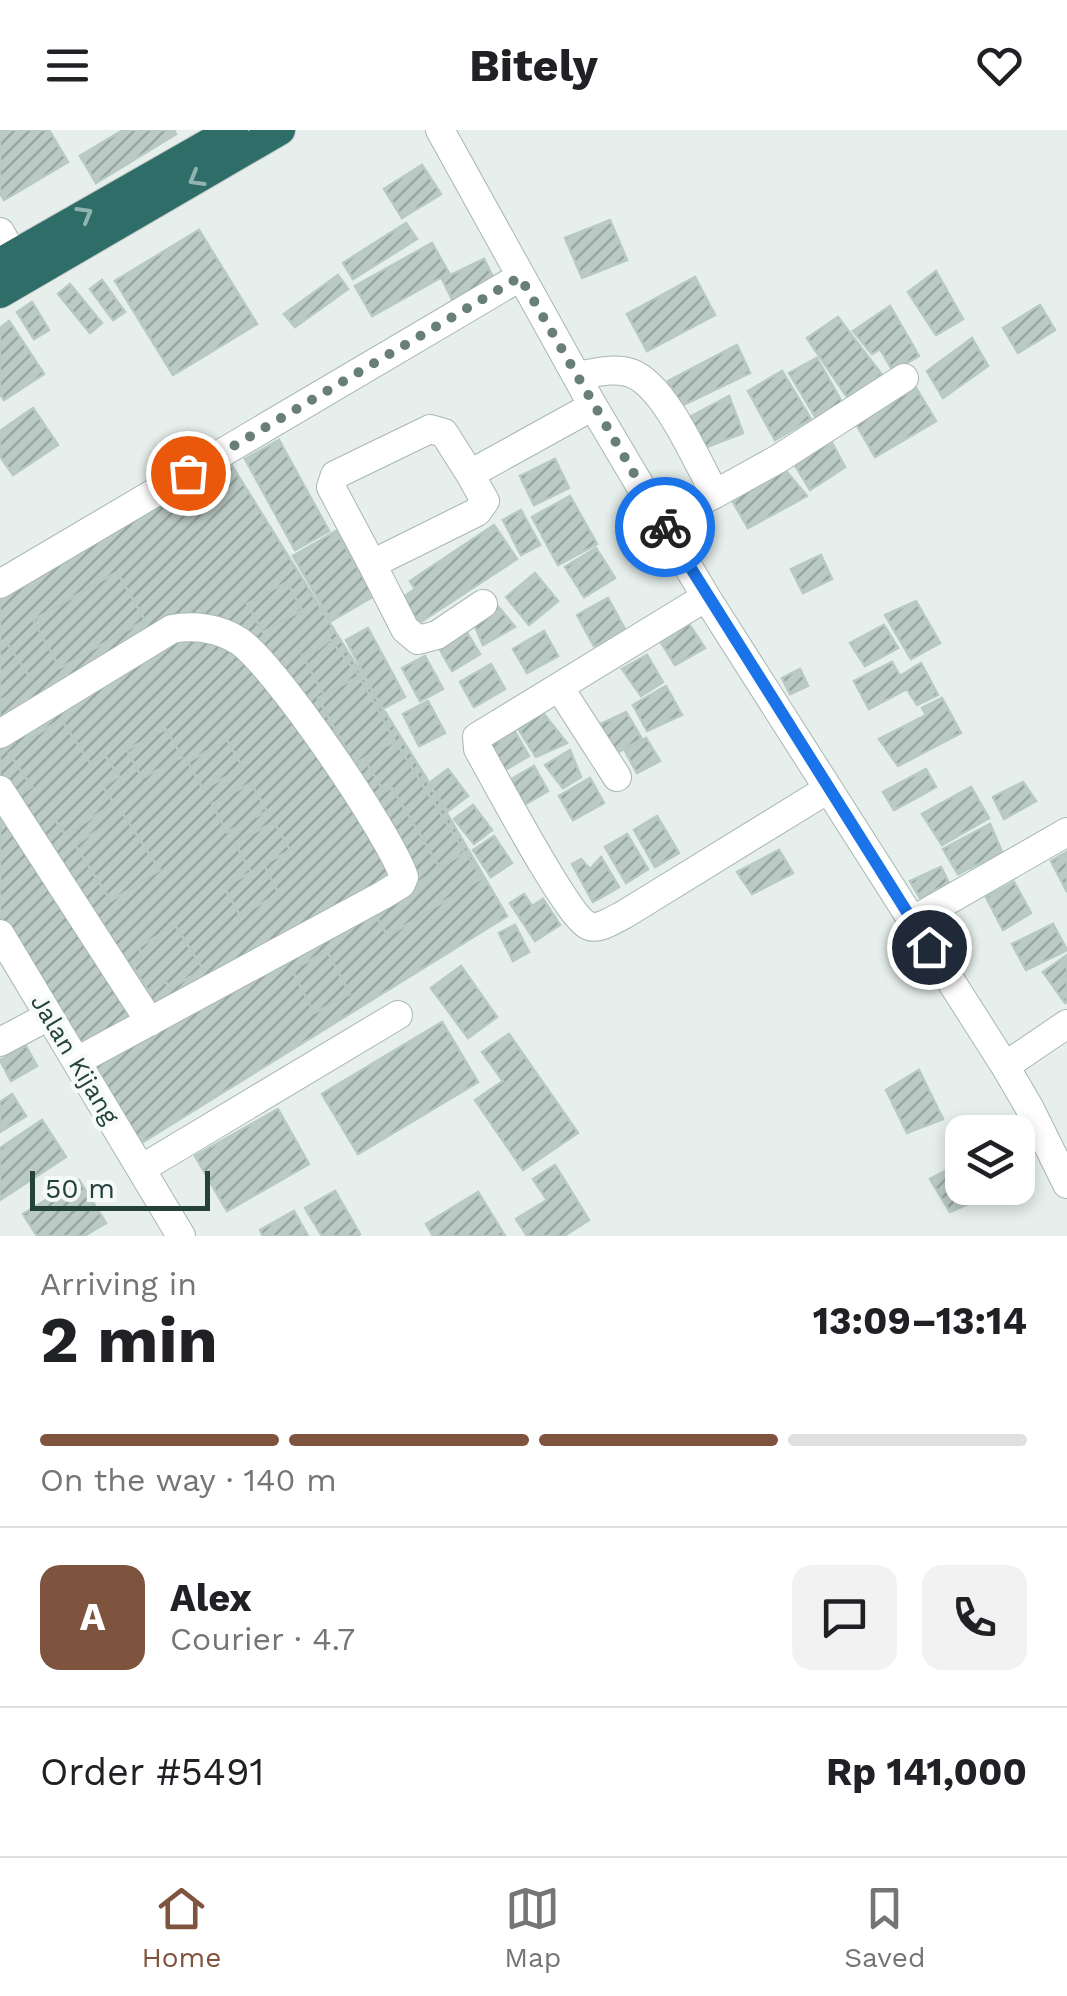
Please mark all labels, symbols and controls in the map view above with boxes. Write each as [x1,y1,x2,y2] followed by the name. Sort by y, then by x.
[40,38,95,93] icon: menu
[972,38,1027,93] icon: heart
[469,39,598,92] text: Bitely
[188,167,206,186] one-way arrow
[74,207,92,226] one-way arrow
[146,431,231,516] pin
[161,446,216,501] icon: bag
[615,477,715,577] courier
[638,500,693,555] icon: bike
[887,905,972,990] pin
[902,920,957,975] icon: home
[25,989,125,1130] street label: Jalan Kijang
[945,1115,1035,1205] map controls
[945,1115,1035,1205] button: layers
[30,1166,210,1210] scale bar
[45,1172,115,1205] text: 50 m
[40,1265,197,1303] text: Arriving in
[813,1299,1027,1343] text: 13:09–13:14
[40,1302,218,1378] text: 2 min
[40,1461,337,1499] text: On the way · 140 m
[792,1565,897,1670] button: chat
[922,1565,1027,1670] button: phone
[170,1576,252,1620] text: Alex
[80,1595,105,1639] text: A
[170,1620,355,1658] text: Courier · 4.7
[40,1750,264,1794] text: Order #5491
[826,1750,1027,1794] text: Rp 141,000
[141,1881,221,1974] tab: Home
[504,1881,561,1974] tab: Map
[844,1881,926,1974] tab: Saved

